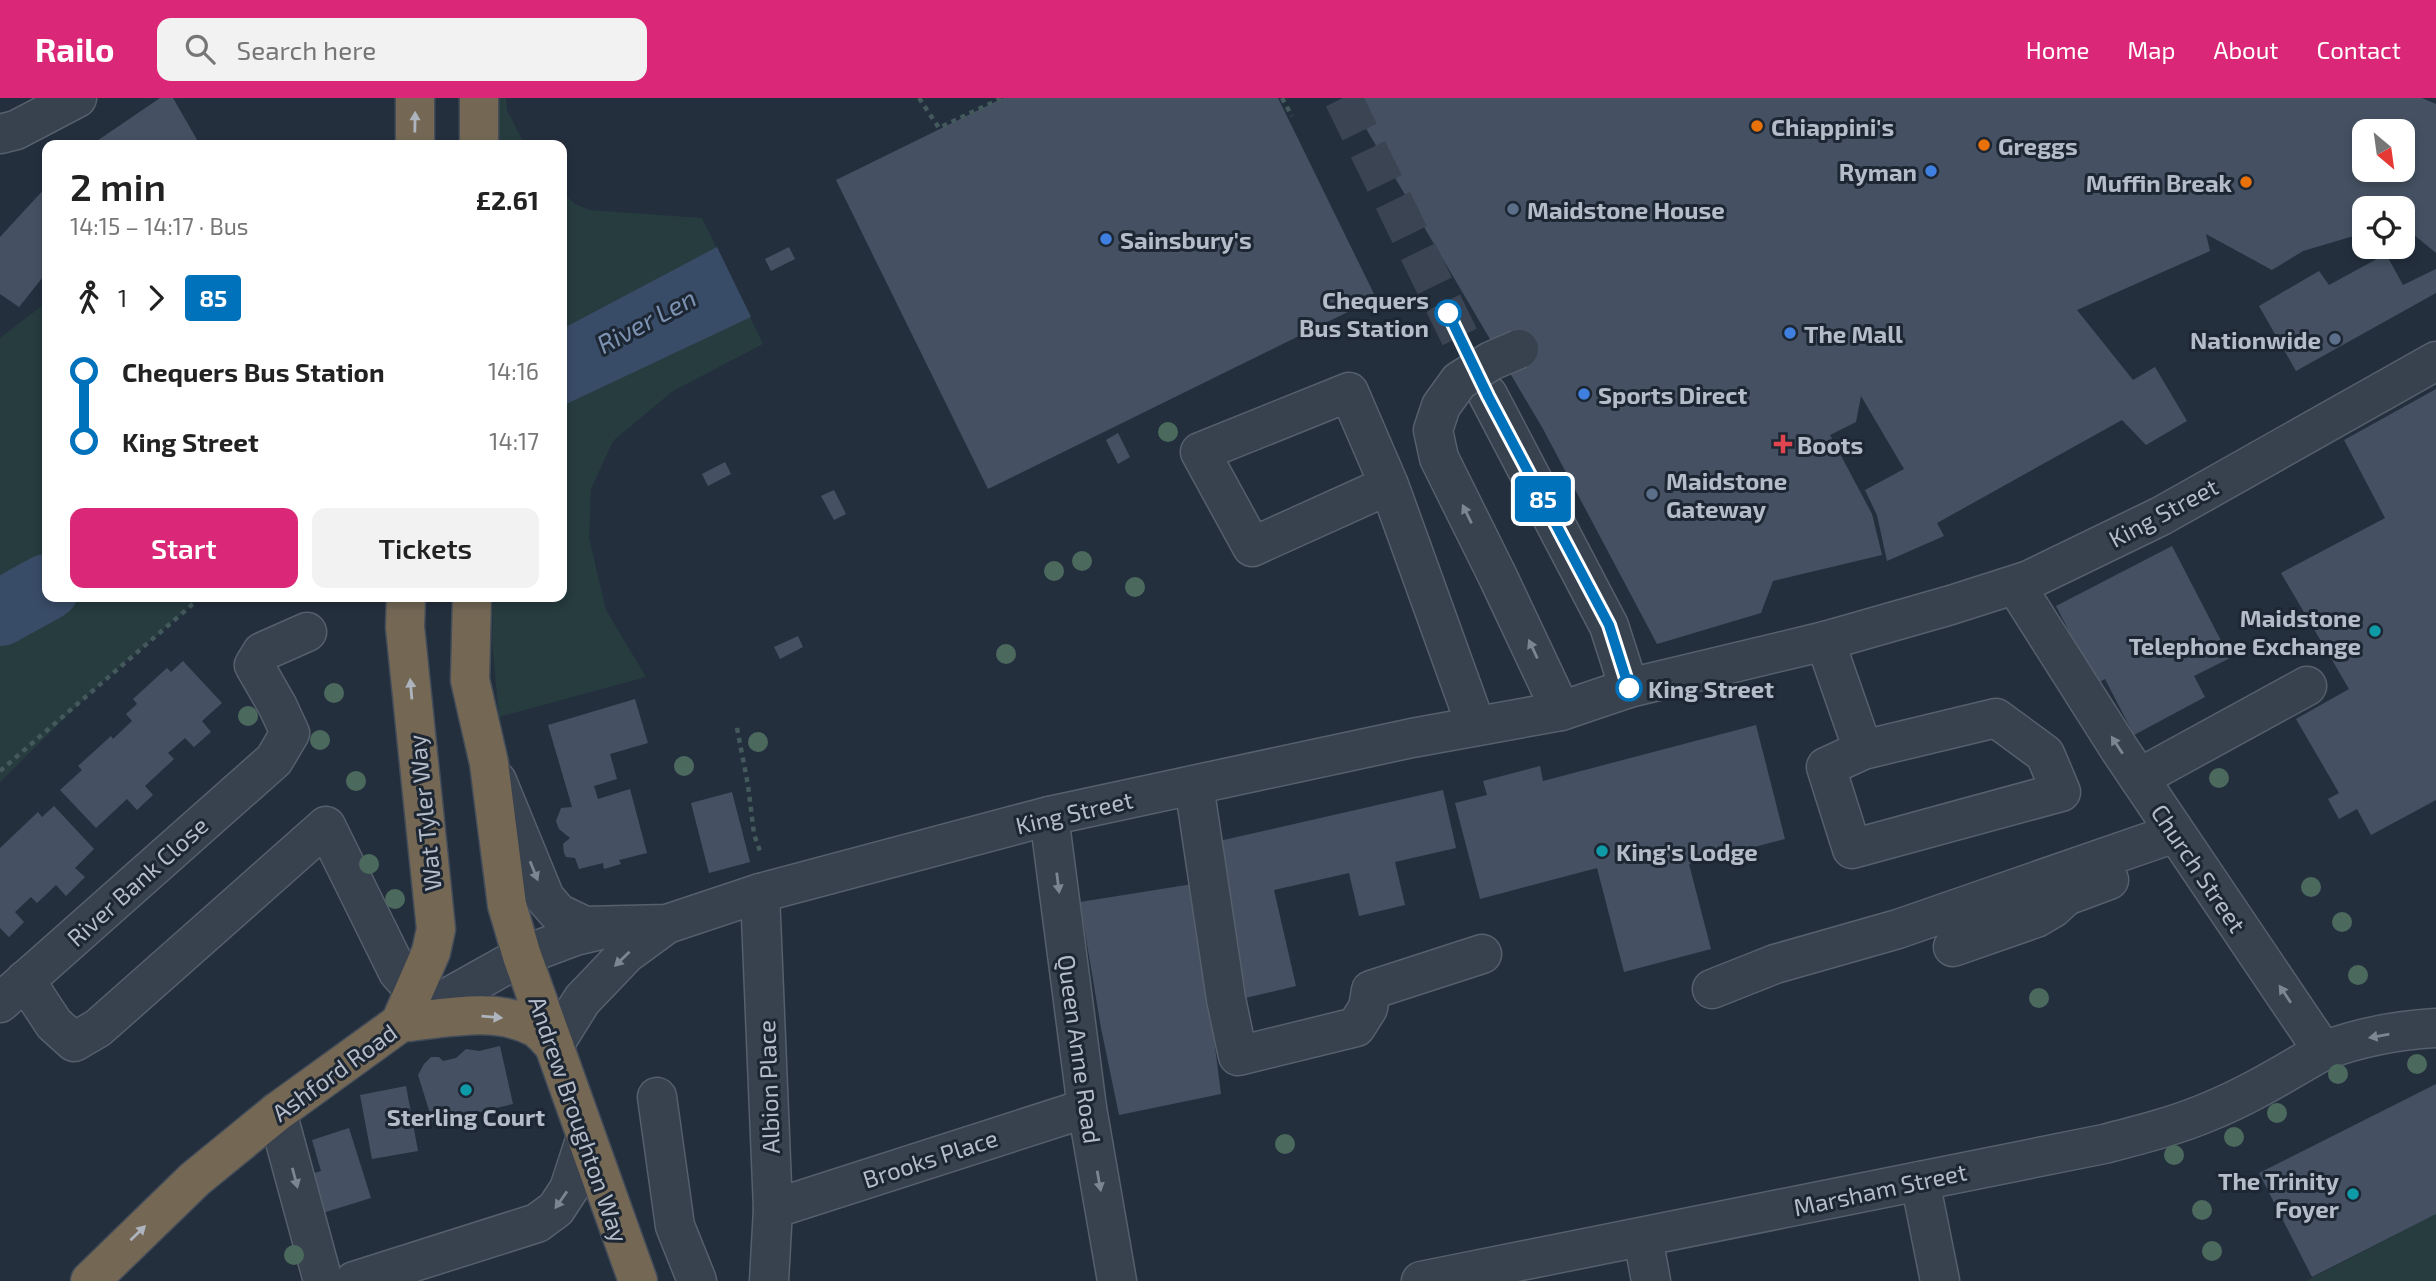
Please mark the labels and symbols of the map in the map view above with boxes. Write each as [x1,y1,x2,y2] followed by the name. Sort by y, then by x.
[409,110,421,132] one-way arrow
[1771,112,1894,141] place label: Chiappini's
[1749,118,1765,134] marker: Chiappini's
[2352,119,2415,182] north arrow
[1998,131,2078,160] place label: Greggs
[1976,137,1992,153] marker: Greggs
[1839,157,1917,186] place label: Ryman
[1923,163,1939,179] marker: Ryman
[2086,168,2233,197] place label: Muffin Break
[2238,174,2254,190] marker: Muffin Break
[1527,195,1725,224] place label: Maidstone House
[1505,201,1521,217] marker: Maidstone House
[1120,225,1252,254] place label: Sainsbury's
[1098,231,1114,247] marker: Sainsbury's
[591,281,701,359] water label: River Len
[1299,285,1429,342] place label: Chequers Bus Station
[1435,300,1461,326] marker: Chequers Bus Station
[1804,319,1903,348] place label: The Mall
[1782,325,1798,341] marker: The Mall
[2190,325,2321,354] place label: Nationwide
[2327,331,2343,347] marker: Nationwide
[1598,380,1747,409] place label: Sports Direct
[1576,386,1592,402] marker: Sports Direct
[1797,430,1863,459] place label: Boots
[1775,436,1791,452] marker: Boots
[1666,466,1787,523] place label: Maidstone Gateway
[2103,471,2223,553] street label: King Street
[1512,476,1574,522] line badge: 85
[1644,486,1660,502] marker: Maidstone Gateway
[1461,504,1472,524] one-way arrow
[2129,603,2361,660] place label: Maidstone Telephone Exchange
[2367,623,2383,639] marker: Maidstone Telephone Exchange
[1527,638,1538,659] one-way arrow
[1648,674,1774,703] place label: King Street
[1616,675,1642,701] marker: King Street
[405,678,416,700] one-way arrow
[401,733,447,893] street label: Wat Tyler Way
[2110,735,2123,754] one-way arrow
[1013,784,1135,840] street label: King Street
[2146,798,2252,938] street label: Church Street
[61,810,213,952] street label: River Bank Close
[1616,837,1758,866] place label: King's Lodge
[1594,843,1610,859] marker: King's Lodge
[528,861,539,882] one-way arrow
[1052,873,1063,895] one-way arrow
[614,951,631,967] one-way arrow
[1052,953,1108,1145] street label: Queen Anne Road
[2278,985,2292,1003] one-way arrow
[523,992,635,1246] street label: Andrew Broughton Way
[482,1012,504,1023] one-way arrow
[266,1017,402,1127] street label: Ashford Road
[751,1020,785,1154] street label: Albion Place
[2368,1031,2390,1042] one-way arrow
[458,1082,474,1098] marker: Sterling Court
[387,1102,545,1131] place label: Sterling Court
[859,1123,1001,1193] street label: Brooks Place
[1791,1156,1969,1222] street label: Marsham Street
[2218,1166,2340,1223] place label: The Trinity Foyer
[290,1168,300,1189] one-way arrow
[1094,1171,1105,1193] one-way arrow
[2345,1186,2361,1202] marker: The Trinity Foyer
[554,1191,568,1209] one-way arrow
[130,1225,147,1242] one-way arrow

